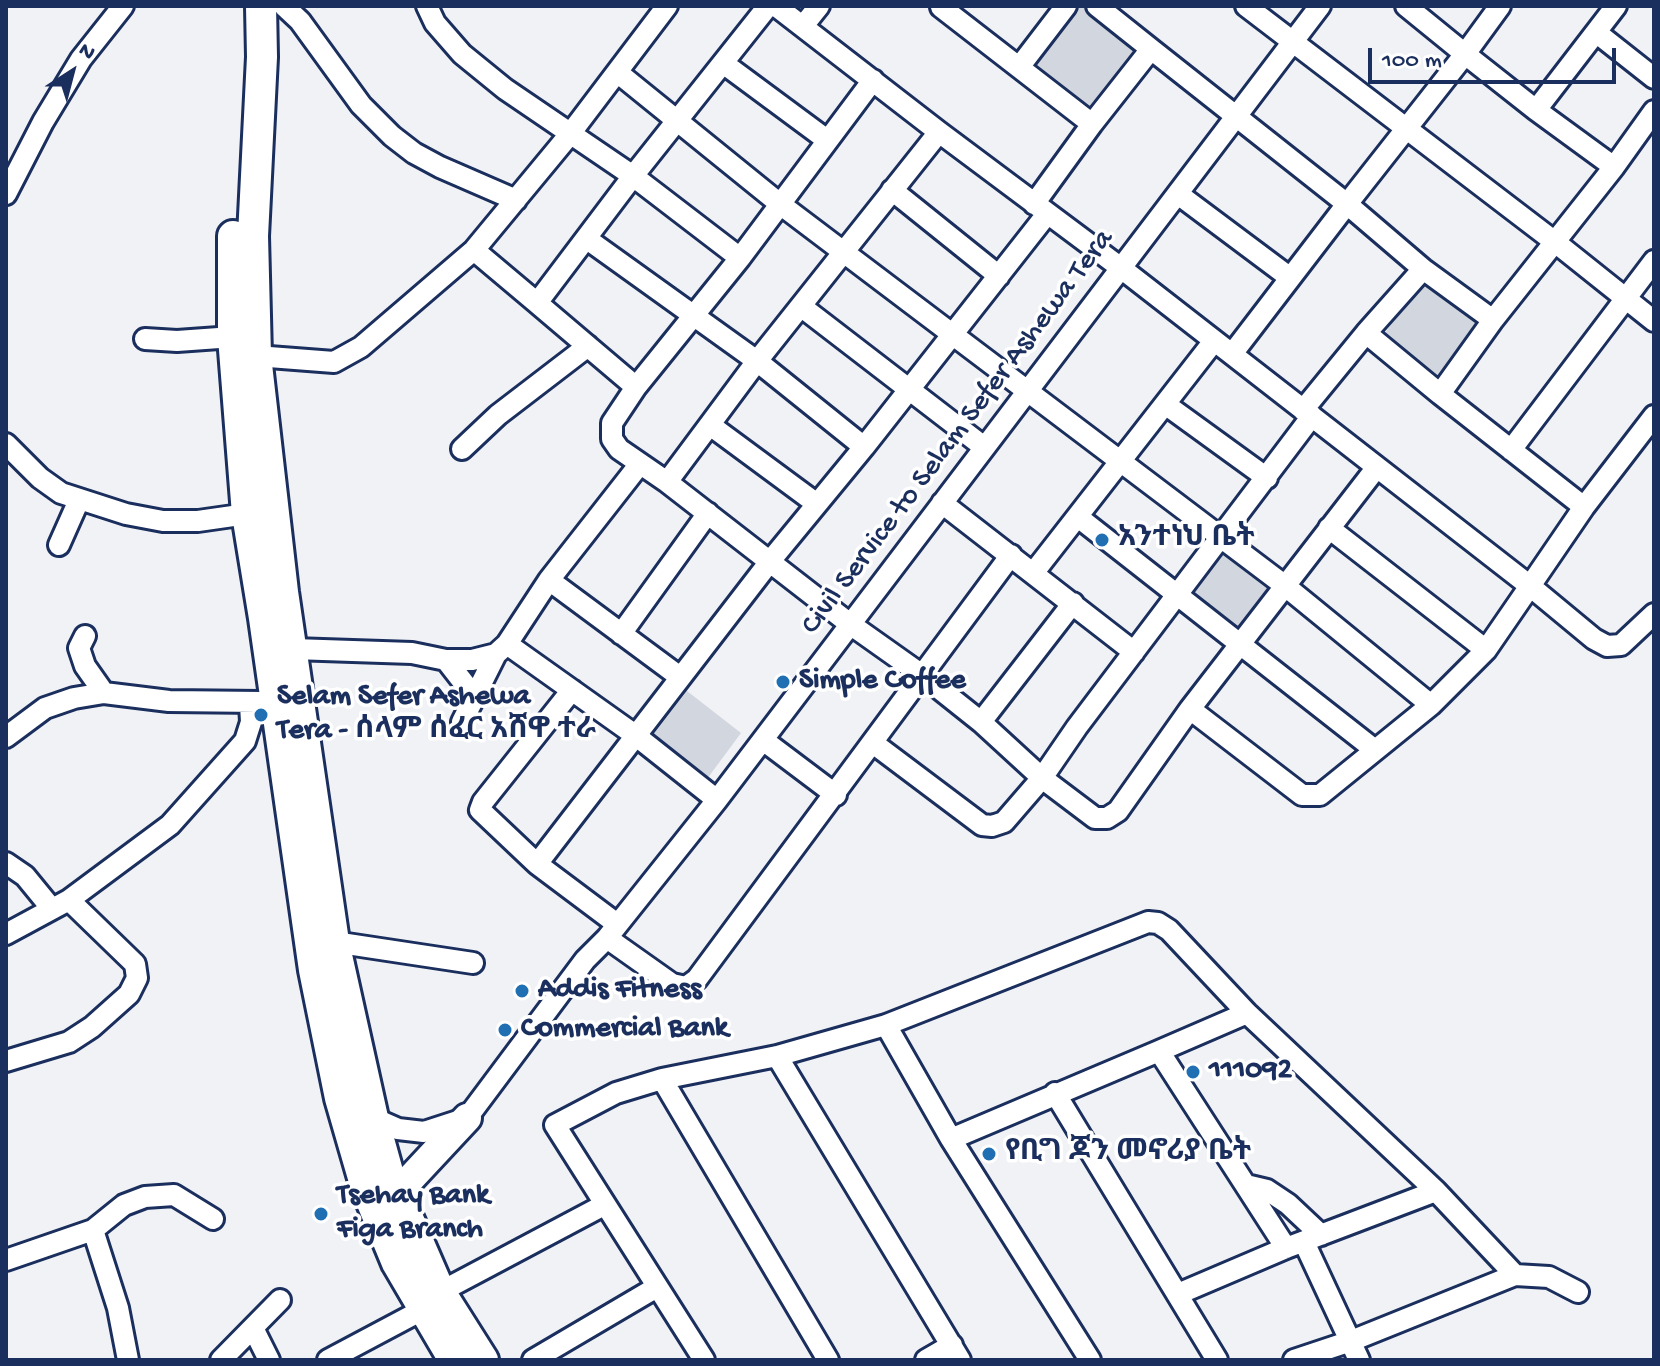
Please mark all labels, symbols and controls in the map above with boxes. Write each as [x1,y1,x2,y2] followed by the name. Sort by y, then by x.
[32,32,112,112] north arrow
[1372,32,1620,82] scale bar
[73,38,100,67] text: N
[1382,47,1442,76] text: 100 m
[795,223,1123,643] street label: Civil Service to Selam Sefer Ashewa Tera
[1118,522,1255,558] place label: አንተነህ ቤት
[1093,531,1111,549] marker: አንተነህ ቤት
[799,664,966,700] place label: Simple Coffee
[774,673,792,691] marker: Simple Coffee
[277,680,596,750] place label: Selam Sefer Ashewa Tera - ሰላም ሰፈር አሸዋ ተራ
[252,706,270,724] marker: Selam Sefer Ashewa Tera - ሰላም ሰፈር አሸዋ ተራ
[538,973,701,1009] place label: Addis Fitness
[513,982,531,1000] marker: Addis Fitness
[521,1012,728,1048] place label: Commercial Bank
[496,1021,514,1039] marker: Commercial Bank
[1209,1054,1292,1090] place label: 111092
[1184,1063,1202,1081] marker: 111092
[1005,1136,1251,1172] place label: የቢግ ጆን መኖሪያ ቤት
[980,1145,998,1163] marker: የቢግ ጆን መኖሪያ ቤት
[337,1179,489,1250] place label: Tsehay Bank Figa Branch
[312,1205,330,1223] marker: Tsehay Bank Figa Branch

